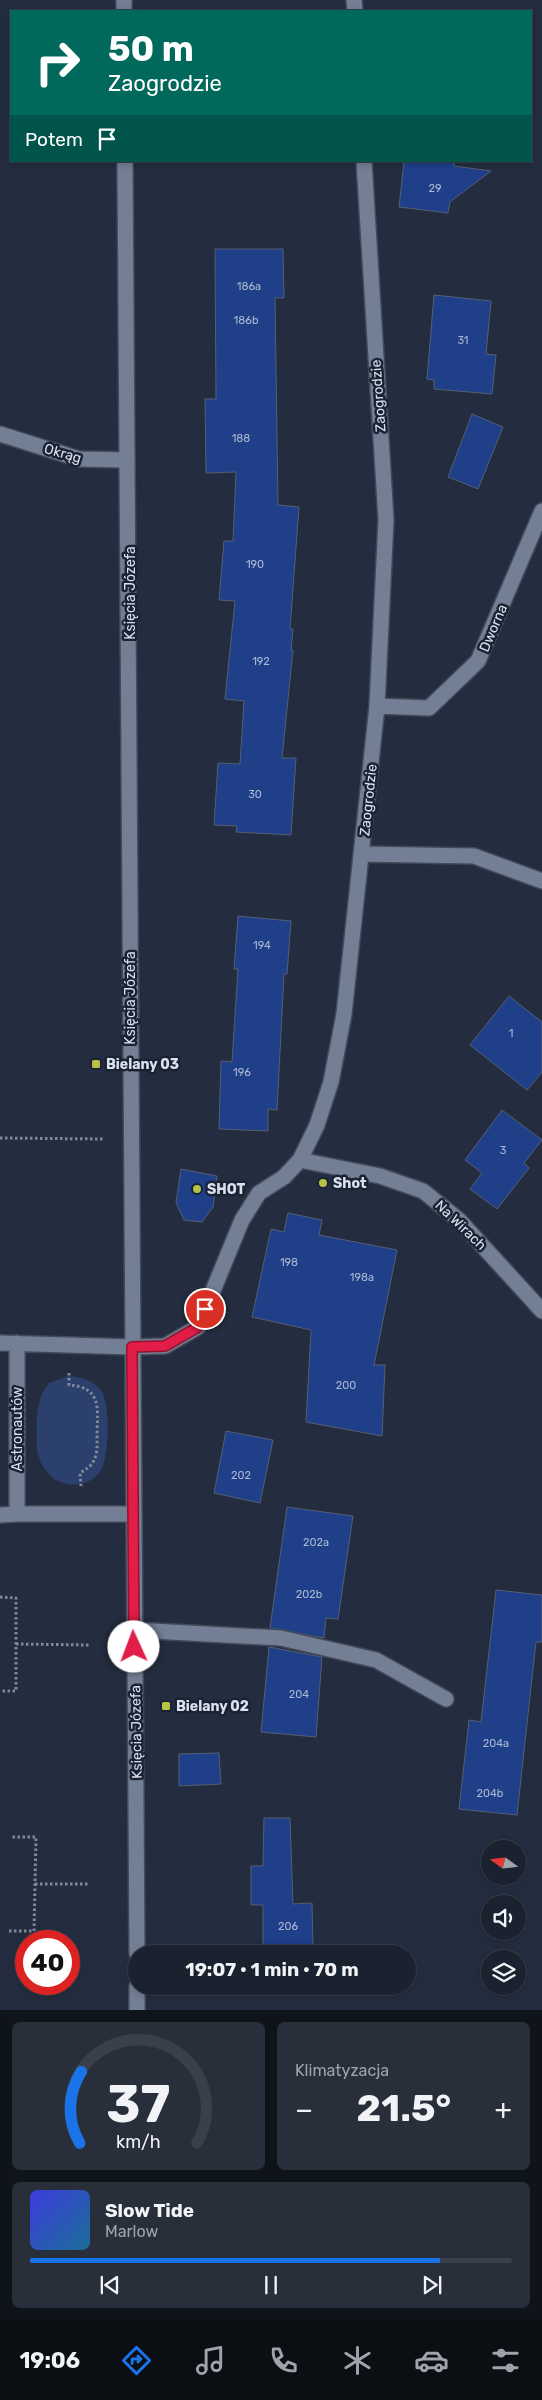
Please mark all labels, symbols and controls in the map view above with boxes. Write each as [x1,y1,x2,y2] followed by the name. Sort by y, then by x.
[108,28,194,70] text: 50 m
[25,30,90,95] icon: right
[108,70,222,97] text: Zaogrodzie
[93,125,121,153] icon: arrive
[25,128,83,151] text: Potem
[429,182,441,195] house number: 29
[237,280,261,293] house number: 186a
[234,314,258,327] house number: 186b
[457,334,469,347] house number: 31
[367,359,390,433] street label: Zaogrodzie
[232,432,250,445] house number: 188
[42,440,83,467] street label: Okrąg
[122,546,139,640] street label: Księcia Józefa
[246,558,264,571] house number: 190
[476,602,511,655] street label: Dworna
[252,655,270,668] house number: 192
[356,763,381,837] street label: Zaogrodzie
[248,788,262,801] house number: 30
[253,939,271,952] house number: 194
[122,951,139,1045] street label: Księcia Józefa
[509,1027,513,1040] house number: 1
[106,1056,179,1073] place label: Bielany 03
[90,1058,102,1070] marker: Bielany 03
[233,1066,251,1079] house number: 196
[500,1144,507,1157] house number: 3
[333,1175,367,1192] place label: Shot
[317,1177,329,1189] marker: Shot
[207,1181,246,1198] place label: SHOT
[191,1183,203,1195] marker: SHOT
[432,1197,490,1254] street label: Na Wirach
[280,1256,298,1269] house number: 198
[350,1271,374,1284] house number: 198a
[184,1288,226,1330] pin
[191,1295,219,1323] icon: arrive
[336,1379,356,1392] house number: 200
[9,1387,26,1471] street label: Astronautów
[231,1469,251,1482] house number: 202
[303,1536,329,1549] house number: 202a
[296,1588,322,1601] house number: 202b
[107,1620,159,1672] position arrow
[127,1685,146,1779] street label: Księcia Józefa
[289,1688,309,1701] house number: 204
[176,1698,249,1715] place label: Bielany 02
[160,1700,172,1712] marker: Bielany 02
[483,1737,509,1750] house number: 204a
[477,1787,503,1800] house number: 204b
[481,1840,526,1885] north arrow
[481,1840,526,1995] map controls
[481,1895,526,1940] button: sound
[278,1920,298,1933] house number: 206
[15,1930,80,1995] speed limit sign: 40
[481,1950,526,1995] button: layers
[185,1958,359,1981] text: 19:07 · 1 min · 70 m
[295,2061,389,2080] text: Klimatyzacja
[106,2073,171,2135] text: 37
[357,2085,451,2131] text: 21.5°
[295,2093,313,2126] text: −
[495,2093,512,2126] text: +
[116,2131,161,2152] text: km/h
[105,2199,194,2222] text: Slow Tide
[105,2222,158,2241] text: Marlow
[96,2271,124,2299] icon: previous
[257,2271,285,2299] icon: pause
[418,2271,446,2299] icon: next
[119,2343,154,2378] icon: directions
[193,2343,228,2378] icon: music
[266,2343,301,2378] icon: phone
[340,2343,375,2378] icon: climate
[414,2343,449,2378] icon: car
[488,2343,523,2378] icon: filters
[19,2347,80,2374] text: 19:06

